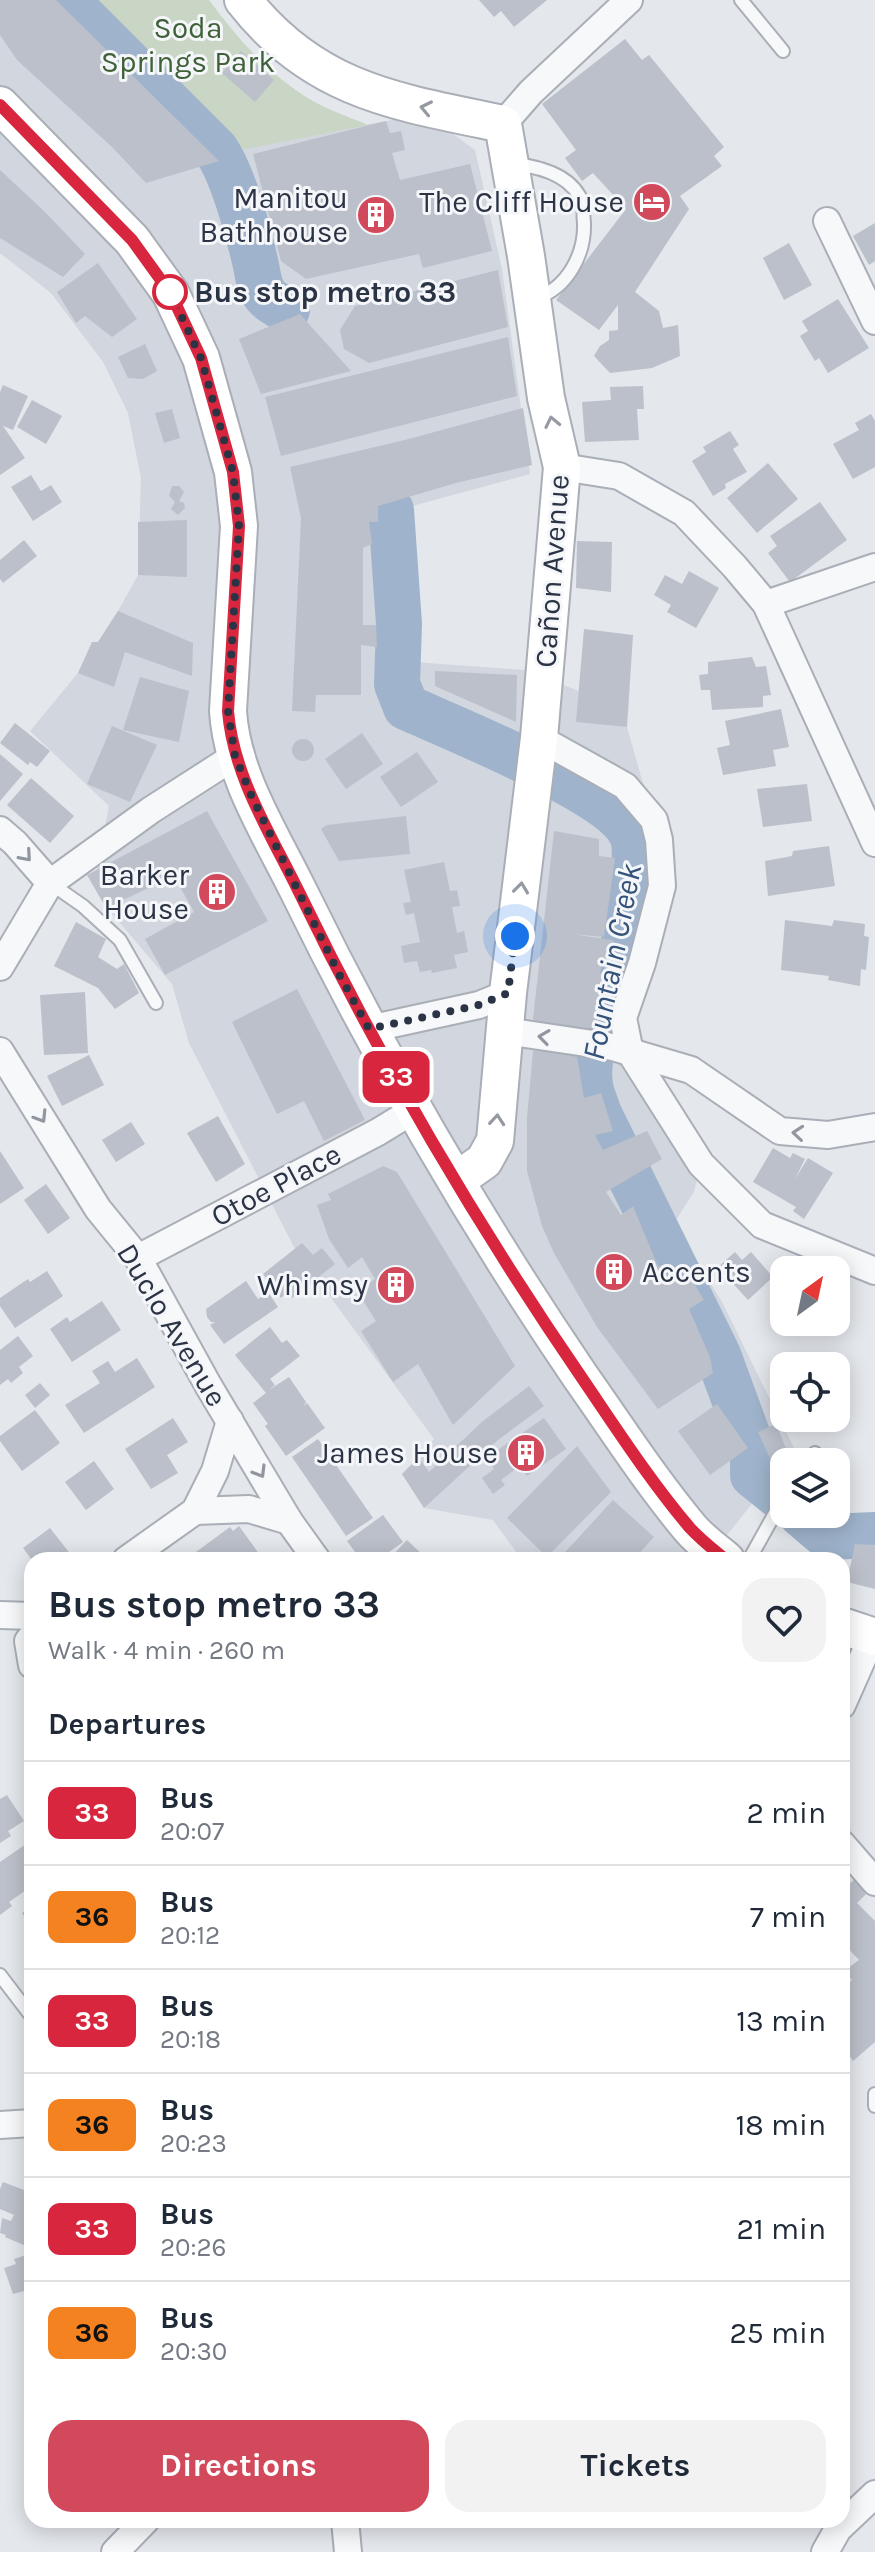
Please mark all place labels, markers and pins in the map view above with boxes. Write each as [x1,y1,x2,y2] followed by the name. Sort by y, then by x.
[200,180,348,250] place label: Manitou Bathhouse
[631,181,673,223] hotel icon: The Cliff House
[419,184,624,220] place label: The Cliff House
[355,194,397,236] building icon: Manitou Bathhouse
[194,274,456,310] place label: Bus stop metro 33
[153,275,187,309] marker: Bus stop metro 33
[100,857,189,927] place label: Barker House
[196,871,238,913] building icon: Barker House
[593,1251,635,1293] building icon: Accents
[642,1254,751,1290] place label: Accents
[375,1264,417,1306] building icon: Whimsy
[257,1267,368,1303] place label: Whimsy
[505,1432,547,1474] building icon: James House
[317,1435,498,1471] place label: James House

